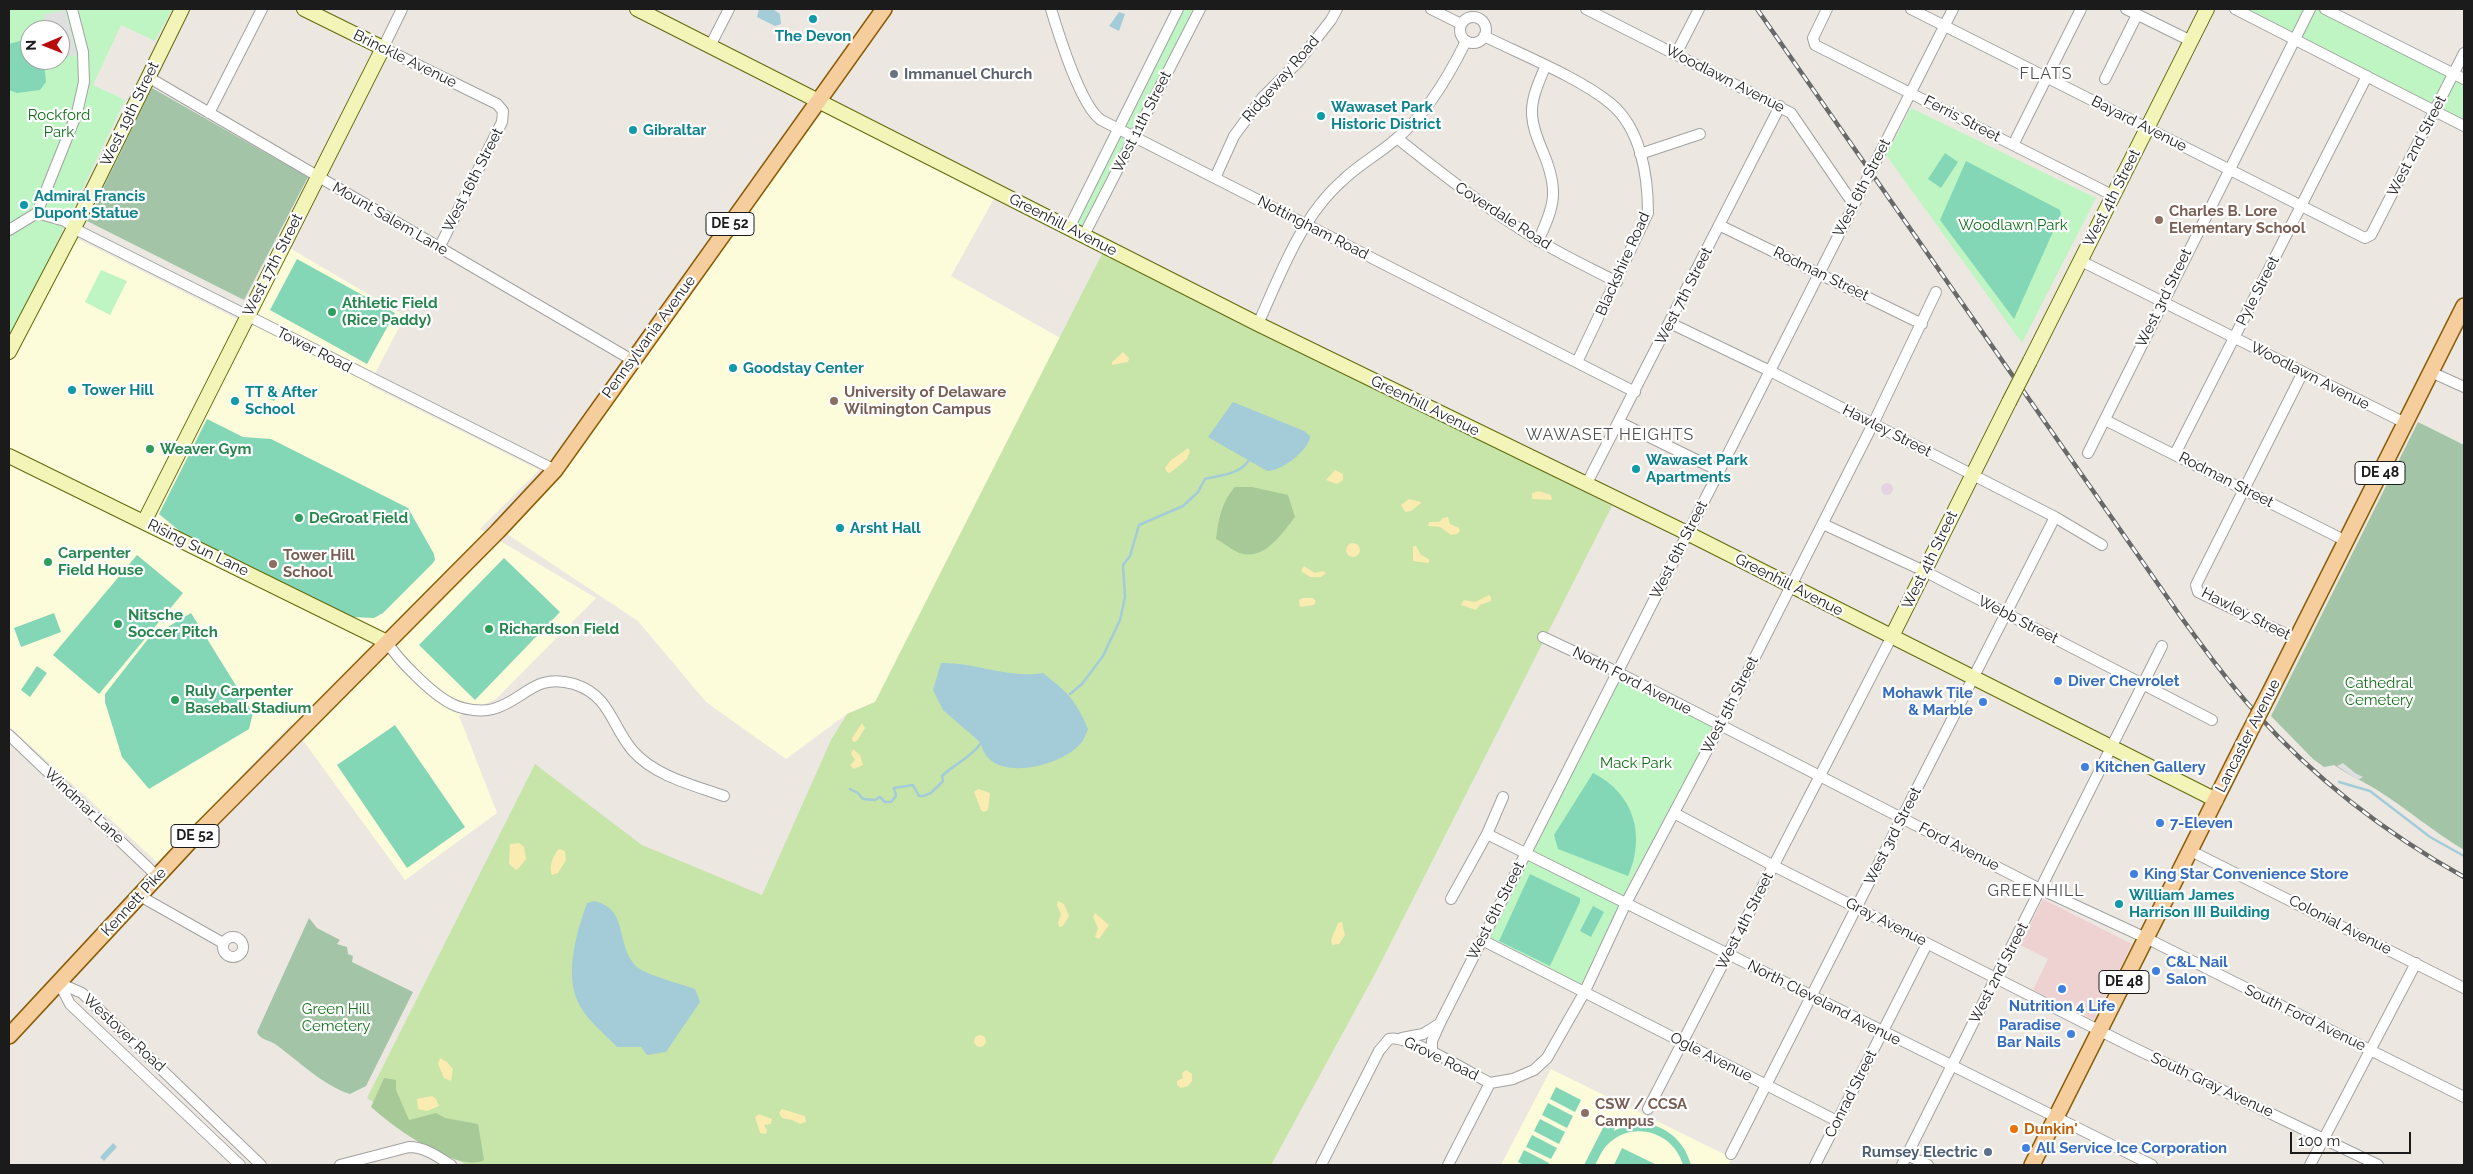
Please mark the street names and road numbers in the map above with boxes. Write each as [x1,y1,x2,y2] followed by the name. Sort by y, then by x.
[350,26,460,92] street label: Brinckle Avenue
[1239,32,1323,126] street label: Ridgeway Road
[1662,41,1788,117] street label: Woodlawn Avenue
[97,59,163,169] street label: West 19th Street
[1109,68,1175,176] street label: West 11th Street
[1921,92,2003,146] street label: Ferris Street
[2088,92,2190,156] street label: Bayard Avenue
[2384,93,2450,199] street label: West 2nd Street
[439,125,507,235] street label: West 16th Street
[1830,136,1894,240] street label: West 6th Street
[2080,146,2144,250] street label: West 4th Street
[1452,178,1554,254] street label: Coverdale Road
[329,179,451,259] street label: Mount Salem Lane
[1006,190,1120,260] street label: Greenhill Avenue
[1255,192,1371,264] street label: Nottingham Road
[1592,209,1654,319] street label: Blackshire Road
[239,211,307,319] street label: West 17th Street
[706,212,754,235] road number: DE 52
[1770,243,1872,305] street label: Rodman Street
[1652,244,1716,348] street label: West 7th Street
[2132,246,2196,350] street label: West 3rd Street
[2233,253,2283,329] street label: Pyle Street
[598,272,700,402] street label: Pennsylvania Avenue
[273,323,355,377] street label: Tower Road
[2247,338,2373,414] street label: Woodlawn Avenue
[1368,372,1482,440] street label: Greenhill Avenue
[1840,401,1934,461] street label: Hawley Street
[2176,448,2276,512] street label: Rodman Street
[2355,462,2405,484] road number: DE 48
[1647,498,1711,602] street label: West 6th Street
[1898,508,1962,612] street label: West 4th Street
[144,516,252,580] street label: Rising Sun Lane
[1732,550,1846,620] street label: Greenhill Avenue
[2199,584,2293,644] street label: Hawley Street
[1975,592,2061,648] street label: Webb Street
[1569,643,1695,719] street label: North Ford Avenue
[1698,653,1762,757] street label: West 5th Street
[2212,676,2284,796] street label: Lancaster Avenue
[40,764,128,848] street label: Windmar Lane
[1861,784,1925,888] street label: West 3rd Street
[1916,819,2002,875] street label: Ford Avenue
[171,824,219,848] road number: DE 52
[1464,859,1528,963] street label: West 6th Street
[98,864,170,940] street label: Kennett Pike
[1713,869,1777,973] street label: West 4th Street
[2286,891,2394,959] street label: Colonial Avenue
[1842,894,1930,950] street label: Gray Avenue
[1966,920,2032,1026] street label: West 2nd Street
[1744,956,1904,1050] street label: North Cleveland Avenue
[2099,970,2149,994] road number: DE 48
[2241,981,2369,1055] street label: South Ford Avenue
[79,990,169,1076] street label: Westover Road
[1667,1029,1755,1085] street label: Ogle Avenue
[1401,1033,1481,1085] street label: Grove Road
[1821,1047,1881,1141] street label: Conrad Street
[2148,1049,2276,1121] street label: South Gray Avenue

